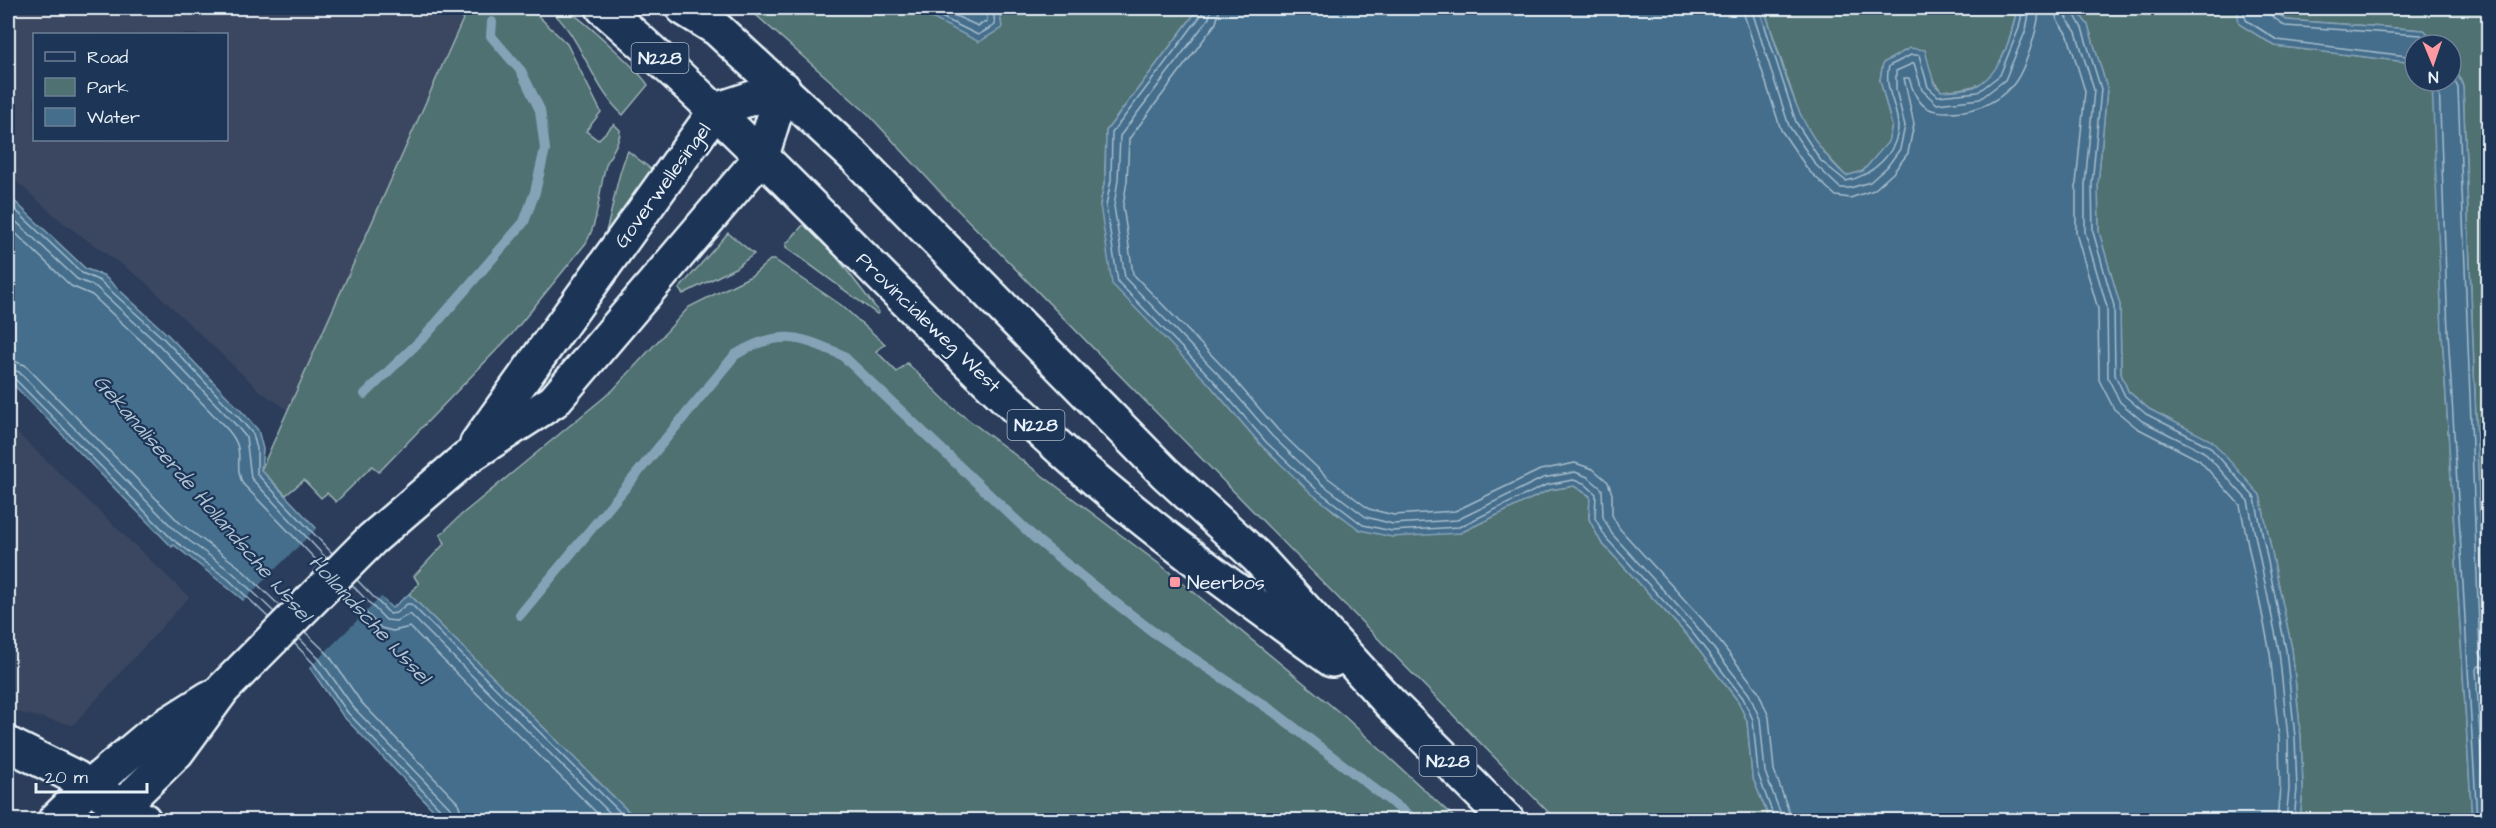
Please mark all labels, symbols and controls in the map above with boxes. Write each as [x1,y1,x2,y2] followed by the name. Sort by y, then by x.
[33,33,228,141] legend
[2403,33,2463,93] north arrow
[632,43,688,73] road number: N228
[87,45,128,70] text: Road
[2428,66,2439,88] text: N
[87,75,129,100] text: Park
[87,105,140,130] text: Water
[608,117,719,255] street label: Goverwellesingel
[849,246,1007,400] street label: Provincialeweg West
[87,368,320,631] water label: Gekanaliseerde Hollandsche IJssel
[1008,410,1064,440] road number: N228
[302,548,439,692] water label: Hollandsche IJssel
[1187,569,1265,597] place label: Neerbos
[1168,575,1182,589] marker: Neerbos
[1420,746,1476,776] road number: N228
[36,756,147,794] scale bar
[45,765,88,790] text: 20 m

